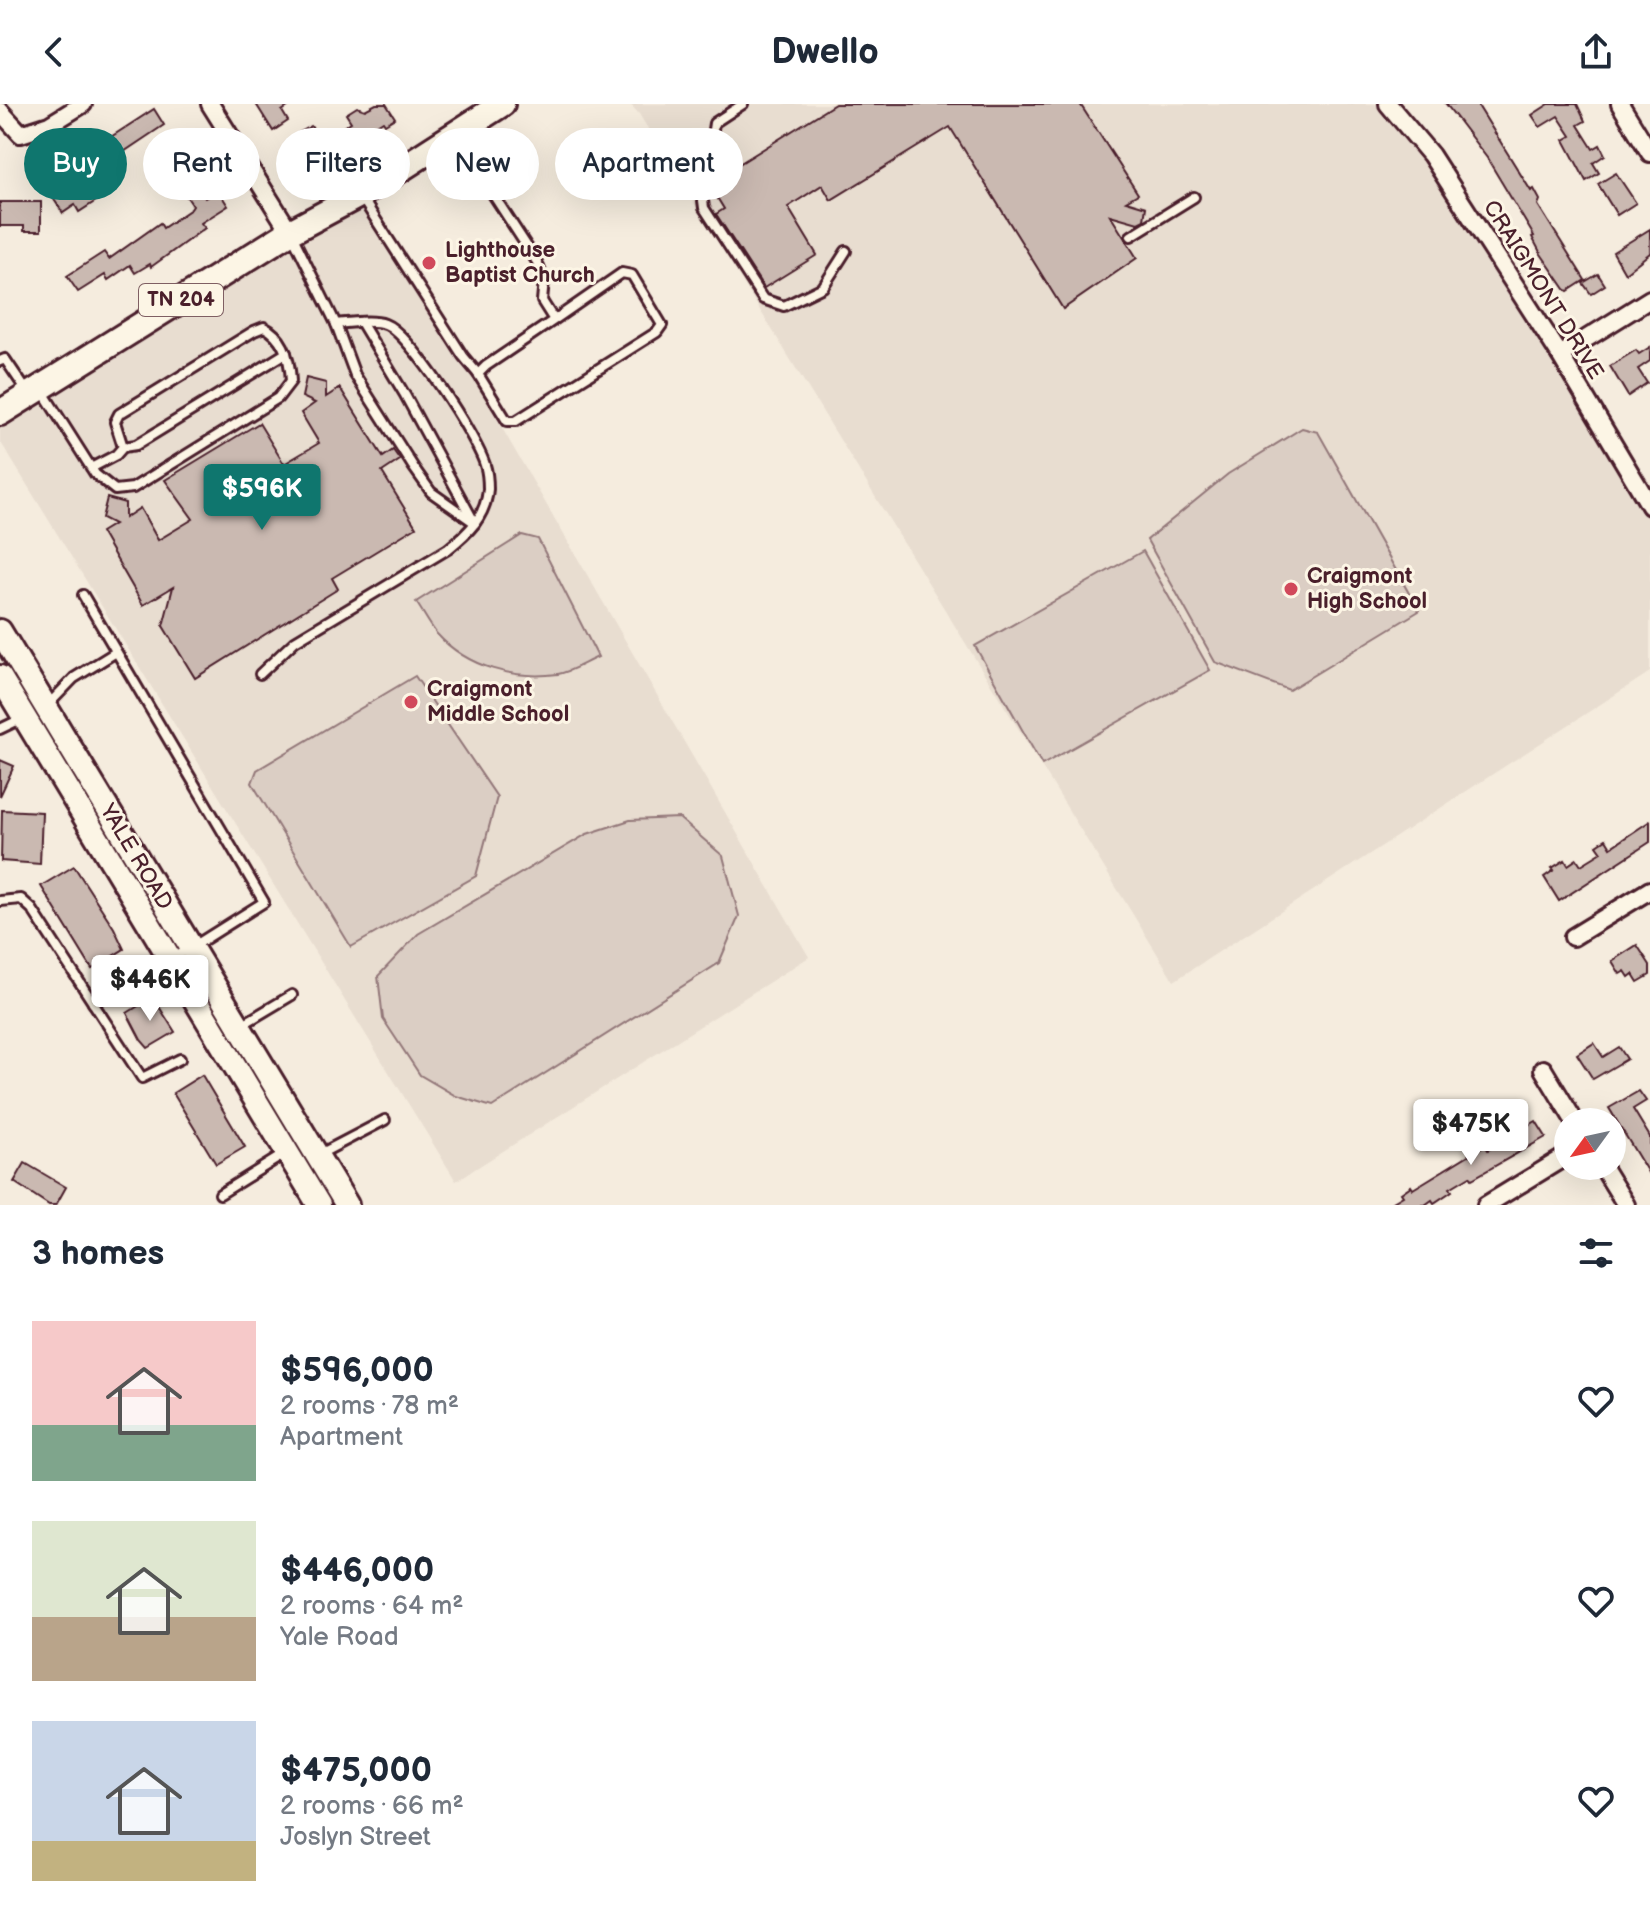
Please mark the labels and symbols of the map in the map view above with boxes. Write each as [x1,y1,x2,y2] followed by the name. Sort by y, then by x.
[1477,195,1609,385] street label: CRAIGMONT DRIVE
[445,237,595,289] place label: Lighthouse Baptist Church
[420,254,438,272] marker: Lighthouse Baptist Church
[139,284,223,316] road number: TN 204
[206,464,318,532] pin: $596K
[1307,563,1427,615] place label: Craigmont High School
[1282,580,1300,598] marker: Craigmont High School
[427,676,569,728] place label: Craigmont Middle School
[402,693,420,711] marker: Craigmont Middle School
[93,798,178,915] street label: YALE ROAD
[94,955,206,1023] pin: $446K
[1415,1099,1527,1167] pin: $475K
[1554,1108,1626,1180] north arrow

